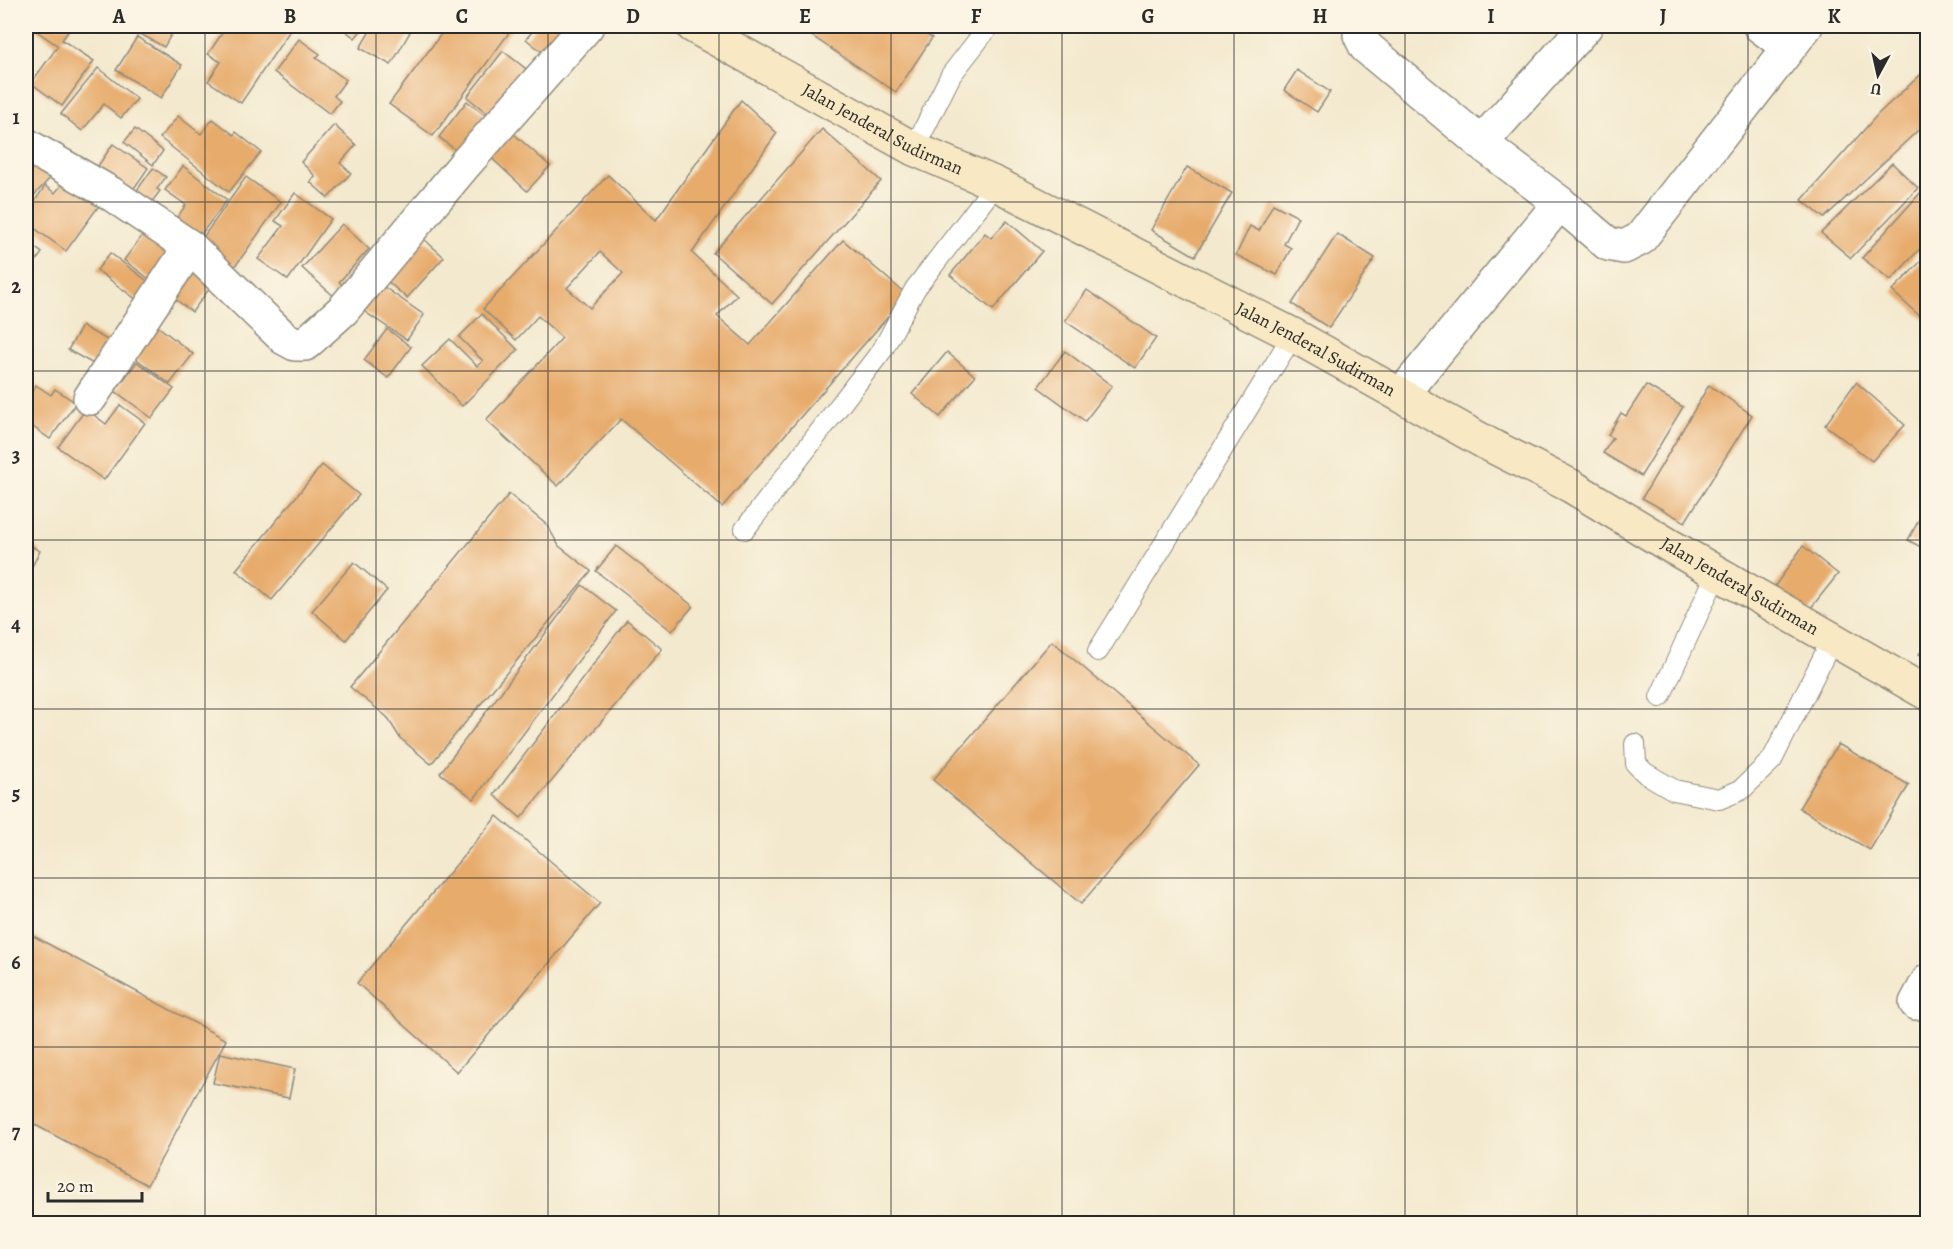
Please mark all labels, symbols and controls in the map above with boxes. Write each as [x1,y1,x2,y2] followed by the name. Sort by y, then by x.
[112,3,126,30] text: A
[284,3,296,30] text: B
[456,3,468,30] text: C
[626,3,640,30] text: D
[799,3,811,30] text: E
[971,3,982,30] text: F
[1141,3,1155,30] text: G
[1313,3,1328,30] text: H
[1487,3,1495,30] text: I
[1660,3,1667,30] text: J
[1827,3,1841,30] text: K
[1848,45,1908,105] north arrow
[798,77,967,181] street label: Jalan Jenderal Sudirman
[1869,77,1883,100] text: U
[12,104,20,131] text: 1
[11,273,21,300] text: 2
[1232,296,1400,402] street label: Jalan Jenderal Sudirman
[12,442,20,469] text: 3
[1657,531,1823,641] street label: Jalan Jenderal Sudirman
[11,611,21,638] text: 4
[12,780,20,807] text: 5
[11,949,21,976] text: 6
[12,1118,21,1145] text: 7
[48,1165,142,1203] scale bar
[57,1174,94,1198] text: 20 m

